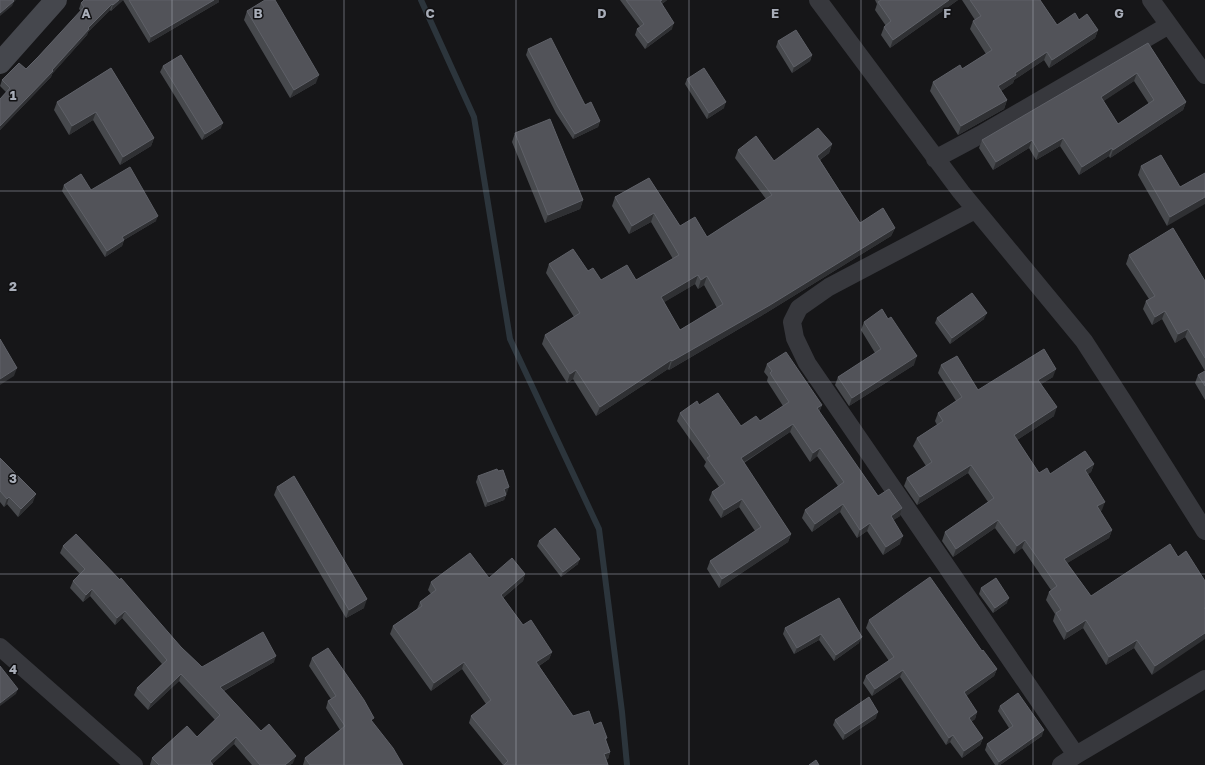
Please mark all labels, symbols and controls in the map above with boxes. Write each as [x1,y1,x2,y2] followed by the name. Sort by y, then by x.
[81,5,91,21] text: A
[253,5,263,21] text: B
[425,5,435,21] text: C
[597,5,607,21] text: D
[771,5,779,21] text: E
[943,5,951,21] text: F
[1114,5,1124,21] text: G
[10,87,17,103] text: 1
[9,278,17,294] text: 2
[9,470,17,486] text: 3
[9,661,17,677] text: 4

